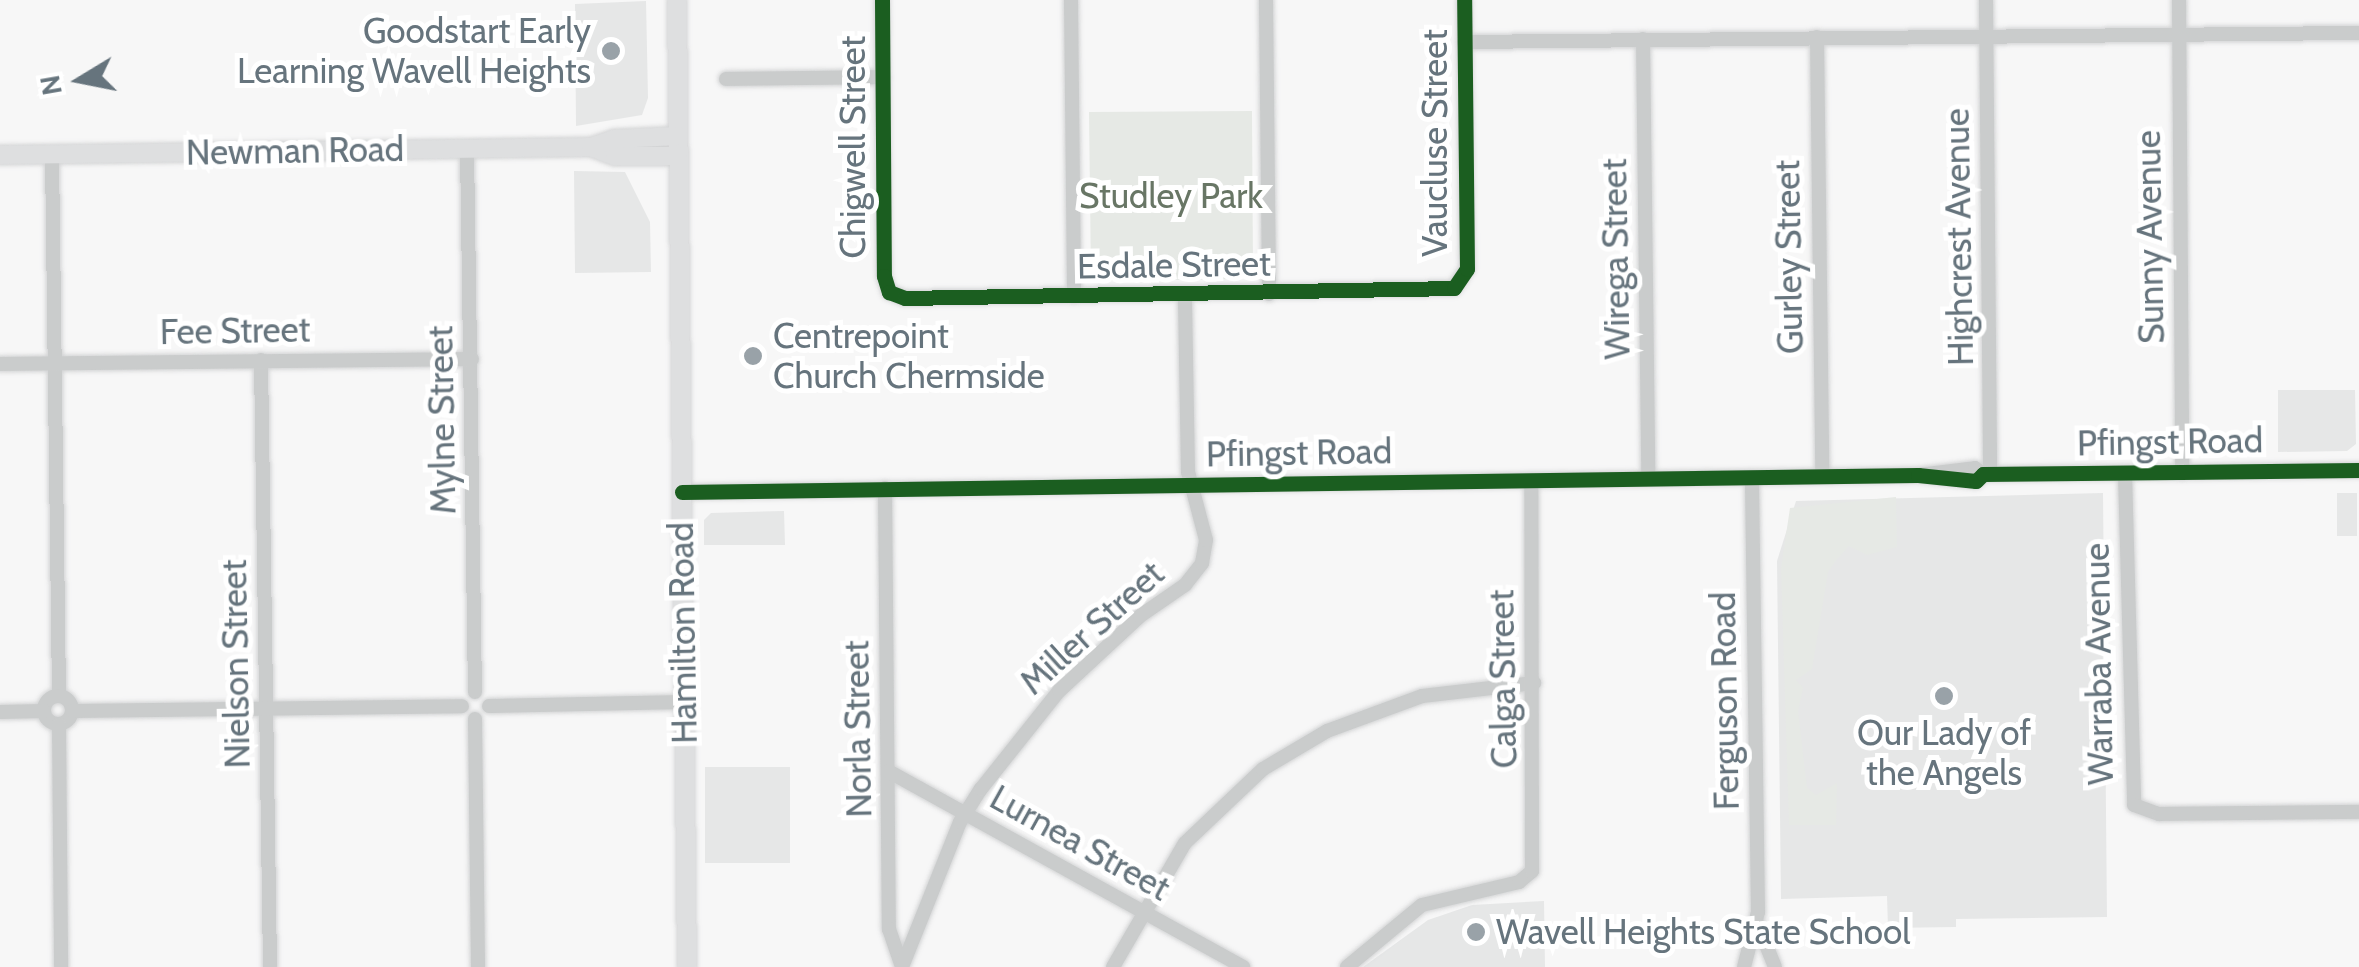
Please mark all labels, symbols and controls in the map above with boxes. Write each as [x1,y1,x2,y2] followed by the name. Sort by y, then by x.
[237,10,591,92] place label: Goodstart Early Learning Wavell Heights
[1414,29,1456,257] street label: Vaucluse Street
[30,30,130,130] north arrow
[832,36,874,258] street label: Chigwell Street
[600,40,622,62] marker: Goodstart Early Learning Wavell Heights
[32,73,69,98] text: N
[1936,108,1982,366] street label: Highcrest Avenue
[186,128,404,174] street label: Newman Road
[2127,130,2173,344] street label: Sunny Avenue
[1593,158,1639,360] street label: Wirega Street
[1766,160,1812,354] street label: Gurley Street
[1079,175,1263,217] park label: Studley Park
[1077,242,1271,288] street label: Esdale Street
[159,309,311,353] street label: Fee Street
[773,315,1045,397] place label: Centrepoint Church Chermside
[419,325,465,515] street label: Mylne Street
[742,345,764,367] marker: Centrepoint Church Chermside
[2077,419,2263,465] street label: Pfingst Road
[1206,430,1392,476] street label: Pfingst Road
[660,522,706,744] street label: Hamilton Road
[2076,543,2122,785] street label: Warraba Avenue
[1012,553,1172,703] street label: Miller Street
[213,559,259,769] street label: Nielson Street
[1480,589,1526,769] street label: Calga Street
[1702,591,1748,811] street label: Ferguson Road
[835,640,881,818] street label: Norla Street
[1933,685,1955,707] marker: Our Lady of the Angels
[1857,712,2031,794] place label: Our Lady of the Angels
[983,776,1177,910] street label: Lurnea Street
[1496,911,1911,953] place label: Wavell Heights State School
[1465,921,1487,943] marker: Wavell Heights State School

